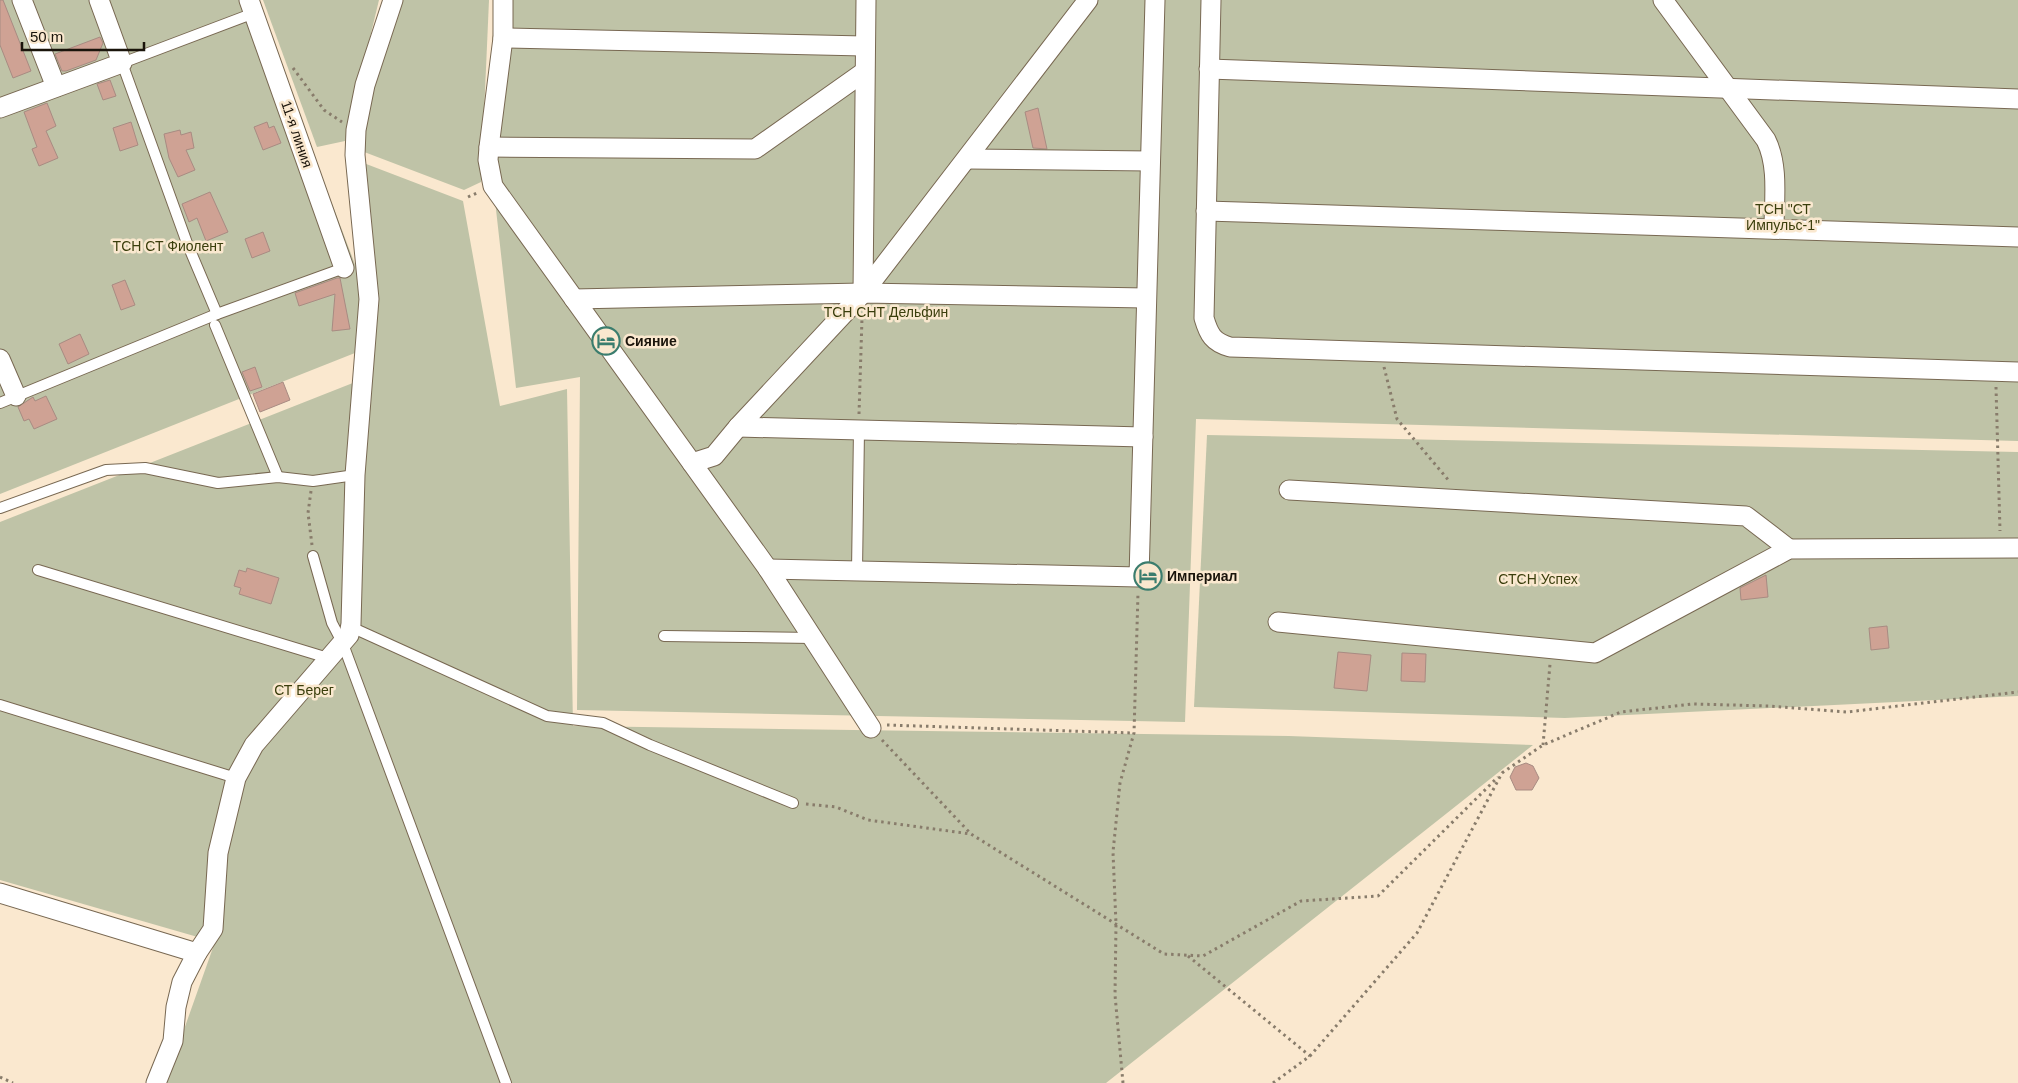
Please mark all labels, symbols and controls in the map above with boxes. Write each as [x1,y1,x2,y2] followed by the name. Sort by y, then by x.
[22,20,145,52] scale bar
[30,28,63,45] text: 50 m
[278,98,316,170] street label: 11-я линия
[1746,201,1820,233] park label: ТСН "СТ Импульс-1"
[113,238,224,254] park label: ТСН СТ Фиолент
[824,304,948,320] park label: ТСН СНТ Дельфин
[591,326,621,356] hotel icon: Сияние
[625,333,677,349] place label: Сияние
[1133,561,1163,591] hotel icon: Империал
[1167,568,1238,584] place label: Империал
[1498,571,1578,587] park label: СТСН Успех
[274,682,334,698] park label: СТ Берег

